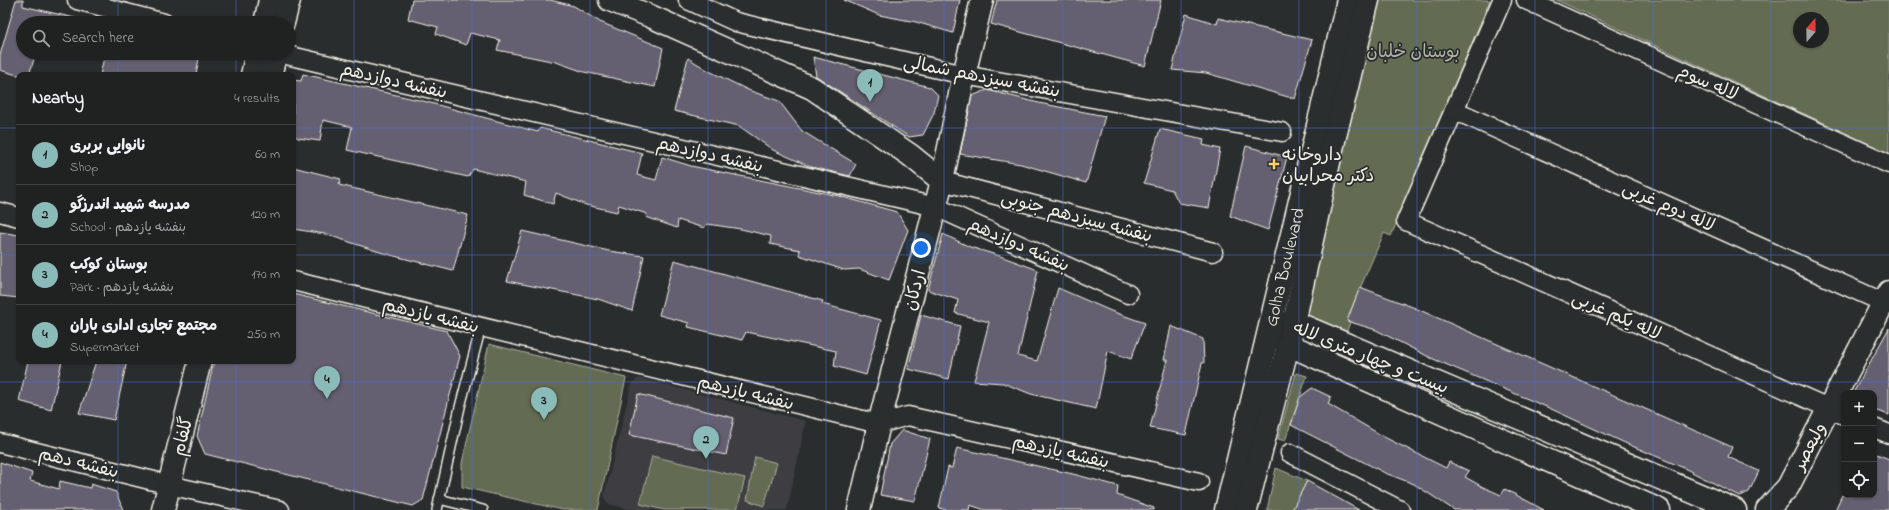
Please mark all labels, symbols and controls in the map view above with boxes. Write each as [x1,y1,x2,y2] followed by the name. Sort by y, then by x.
[1793,12,1829,48] north arrow
[16,16,296,60] search box
[30,27,52,49] icon: search
[62,27,134,49] text: Search here
[1366,40,1460,66] park label: بوستان خلبان
[901,50,1062,106] street label: بنفشه سیزدهم شمالی
[338,57,449,107] street label: بنفشه دوازدهم
[1673,59,1742,109] street label: لاله سوم
[857,69,883,102] pin: 1
[32,86,84,111] text: Nearby
[234,89,280,108] text: 4 results
[654,131,765,181] street label: بنفشه دوازدهم
[70,135,146,157] text: نانوایی بربری
[1282,143,1374,190] place label: داروخانه دکتر محرابیان
[43,145,47,164] text: 1
[255,145,280,164] text: 60 m
[70,158,98,177] text: Shop
[1269,159,1279,169] marker: داروخانه دکتر محرابیان
[1618,176,1719,240] street label: لاله دوم غربی
[998,185,1155,251] street label: بنفشه سیزدهم جنوبی
[70,194,190,216] text: مدرسه شهید اندرزگو
[42,205,48,224] text: 2
[250,205,280,224] text: 120 m
[1259,205,1313,329] street label: Golha Boulevard
[963,212,1073,280] street label: بنفشه دوازدهم
[70,218,186,237] text: School · بنفشه یازدهم
[911,238,931,258] your location
[70,254,148,276] text: بوستان کوکب
[42,265,48,284] text: 3
[252,265,280,284] text: 170 m
[898,267,934,314] street label: اردکان
[70,278,174,297] text: Park · بنفشه یازدهم
[1567,286,1665,348] street label: لاله یکم غربی
[380,292,481,341] street label: بنفشه یازدهم
[70,315,217,337] text: مجتمع تجاری اداری باران
[1289,316,1452,402] street label: بیست و چهار متری لاله
[42,325,48,344] text: 4
[247,325,280,344] text: 250 m
[70,338,140,357] text: Supermarket
[314,366,340,399] pin: 4
[695,369,796,418] street label: بنفشه یازدهم
[531,387,557,420] pin: 3
[1841,390,1877,498] map controls
[1841,390,1877,426] button: +
[167,414,201,459] street label: گلفام
[1786,418,1834,477] street label: ولیعصر
[693,426,719,459] pin: 2
[1841,426,1877,462] button: −
[1010,429,1111,477] street label: بنفشه یازدهم
[36,441,121,486] street label: بنفشه دهم
[1841,462,1877,498] button: locate

